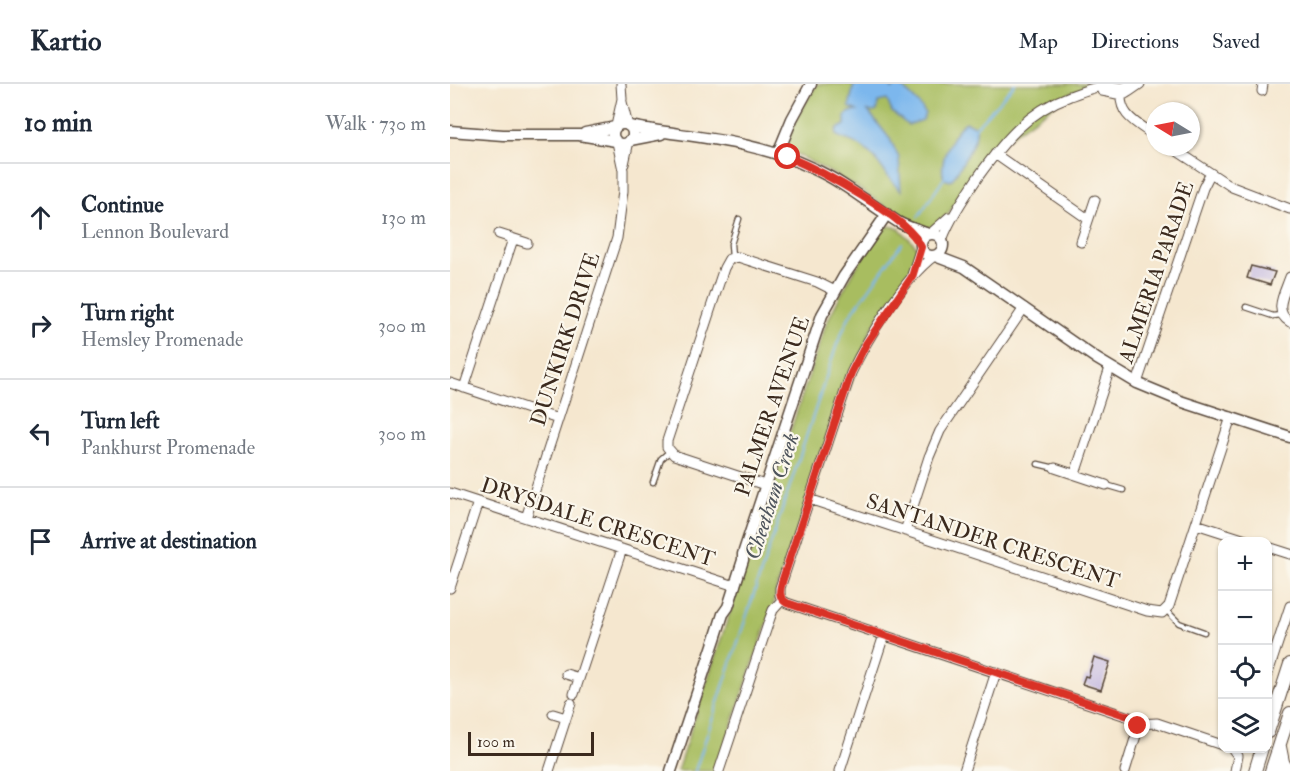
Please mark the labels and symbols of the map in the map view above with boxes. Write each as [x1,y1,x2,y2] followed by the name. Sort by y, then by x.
[1146,102,1200,156] north arrow
[774,143,800,169] route start
[1112,178,1200,368] street label: ALMERIA PARADE
[525,249,606,429] street label: DUNKIRK DRIVE
[729,313,816,500] street label: PALMER AVENUE
[738,429,806,563] water label: Cheetham Creek
[477,472,719,573] street label: DRYSDALE CRESCENT
[863,488,1123,595] street label: SANTANDER CRESCENT
[1124,712,1150,738] route end
[468,729,594,756] scale bar

